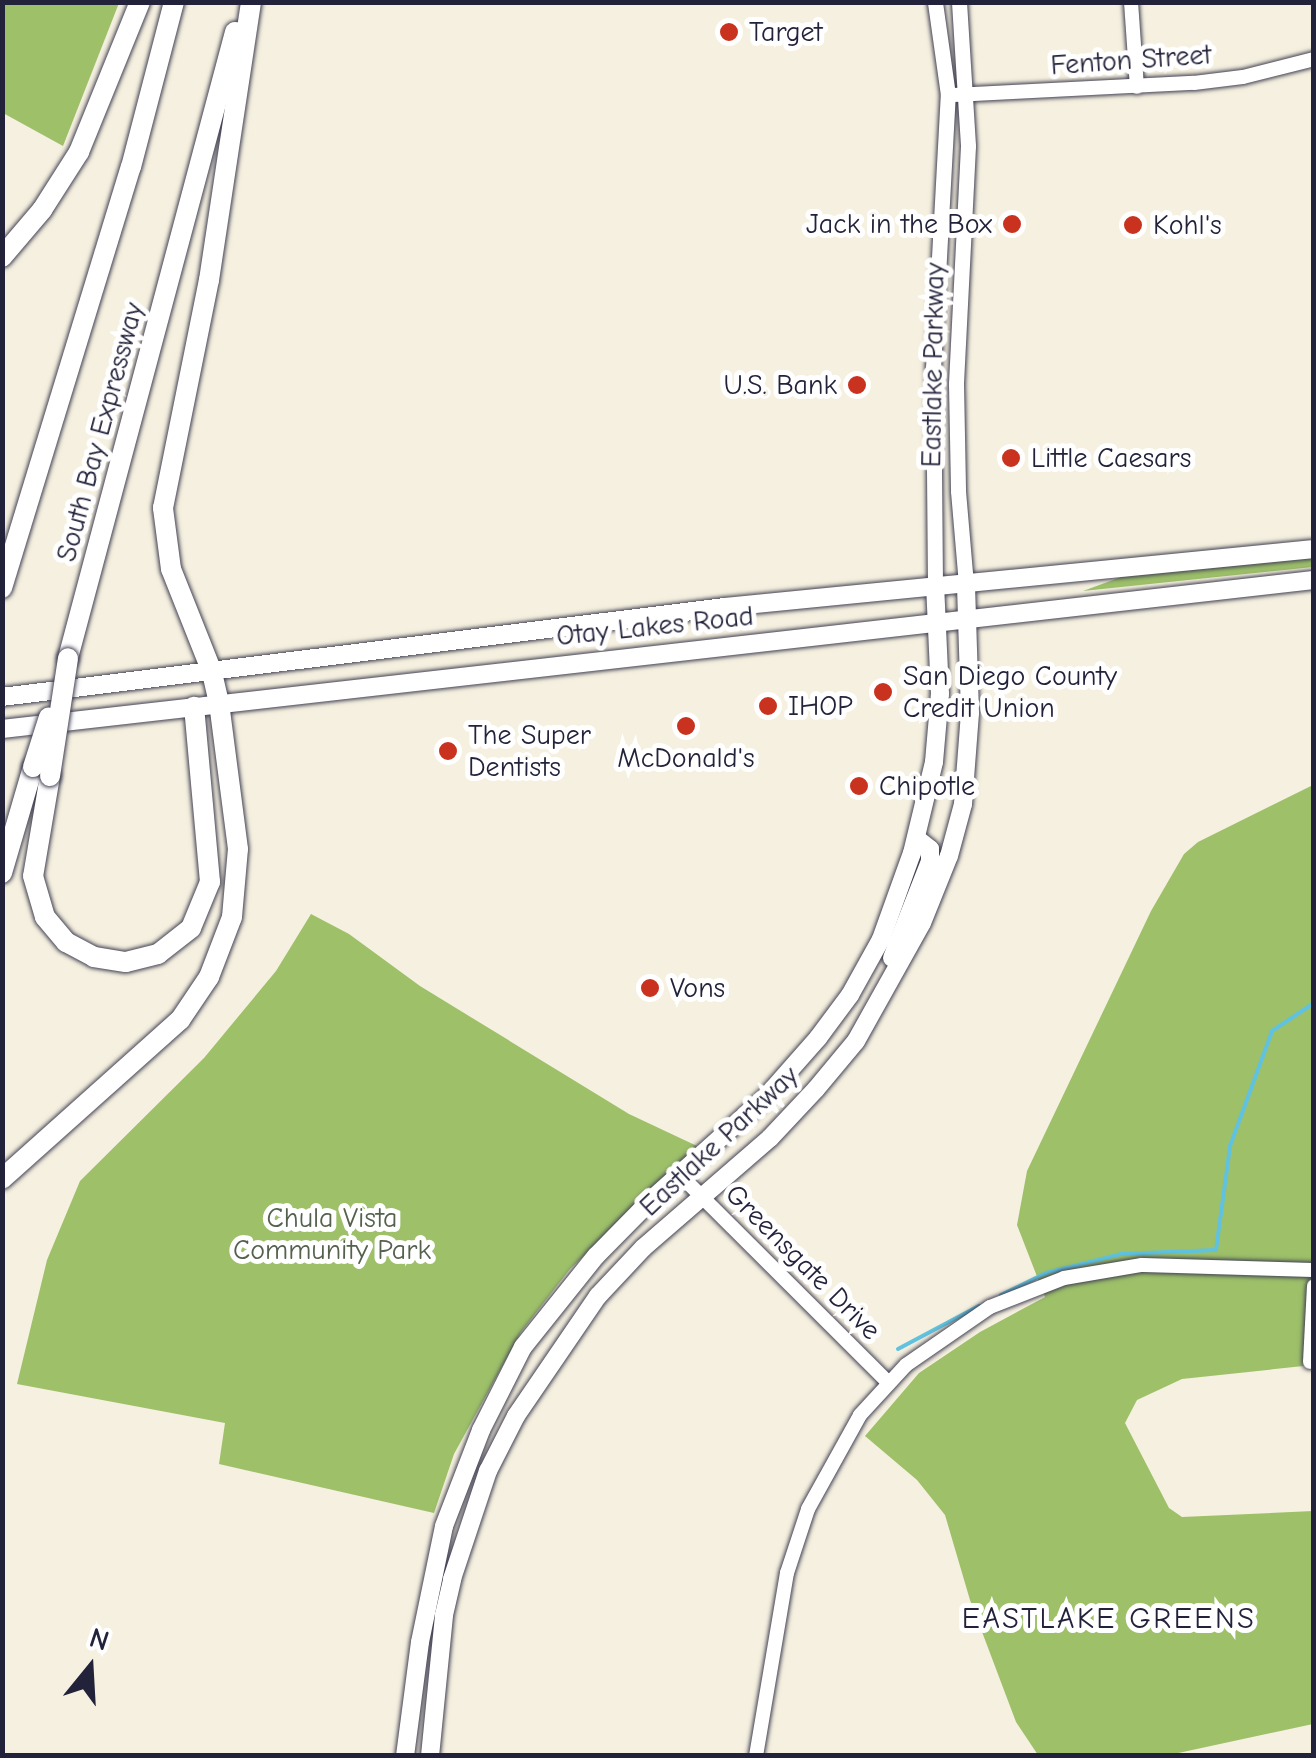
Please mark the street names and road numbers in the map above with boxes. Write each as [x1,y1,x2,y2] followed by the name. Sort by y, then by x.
[1050,38,1212,82] street label: Fenton Street
[914,262,952,468] street label: Eastlake Parkway
[49,299,151,565] street label: South Bay Expressway
[555,599,755,653] street label: Otay Lakes Road
[633,1059,805,1223] street label: Eastlake Parkway
[718,1177,888,1347] street label: Greensgate Drive

